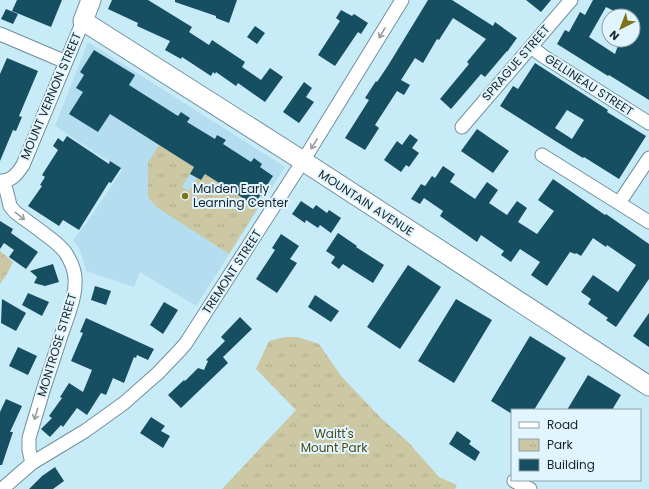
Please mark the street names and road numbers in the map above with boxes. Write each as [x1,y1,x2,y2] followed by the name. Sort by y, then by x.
[478,21,554,104] street label: SPRAGUE STREET
[16,29,85,162] street label: MOUNT VERNON STREET
[542,50,637,120] street label: GELLINEAU STREET
[315,165,417,240] street label: MOUNTAIN AVENUE
[198,226,266,317] street label: TREMONT STREET
[33,291,81,399] street label: MONTROSE STREET

